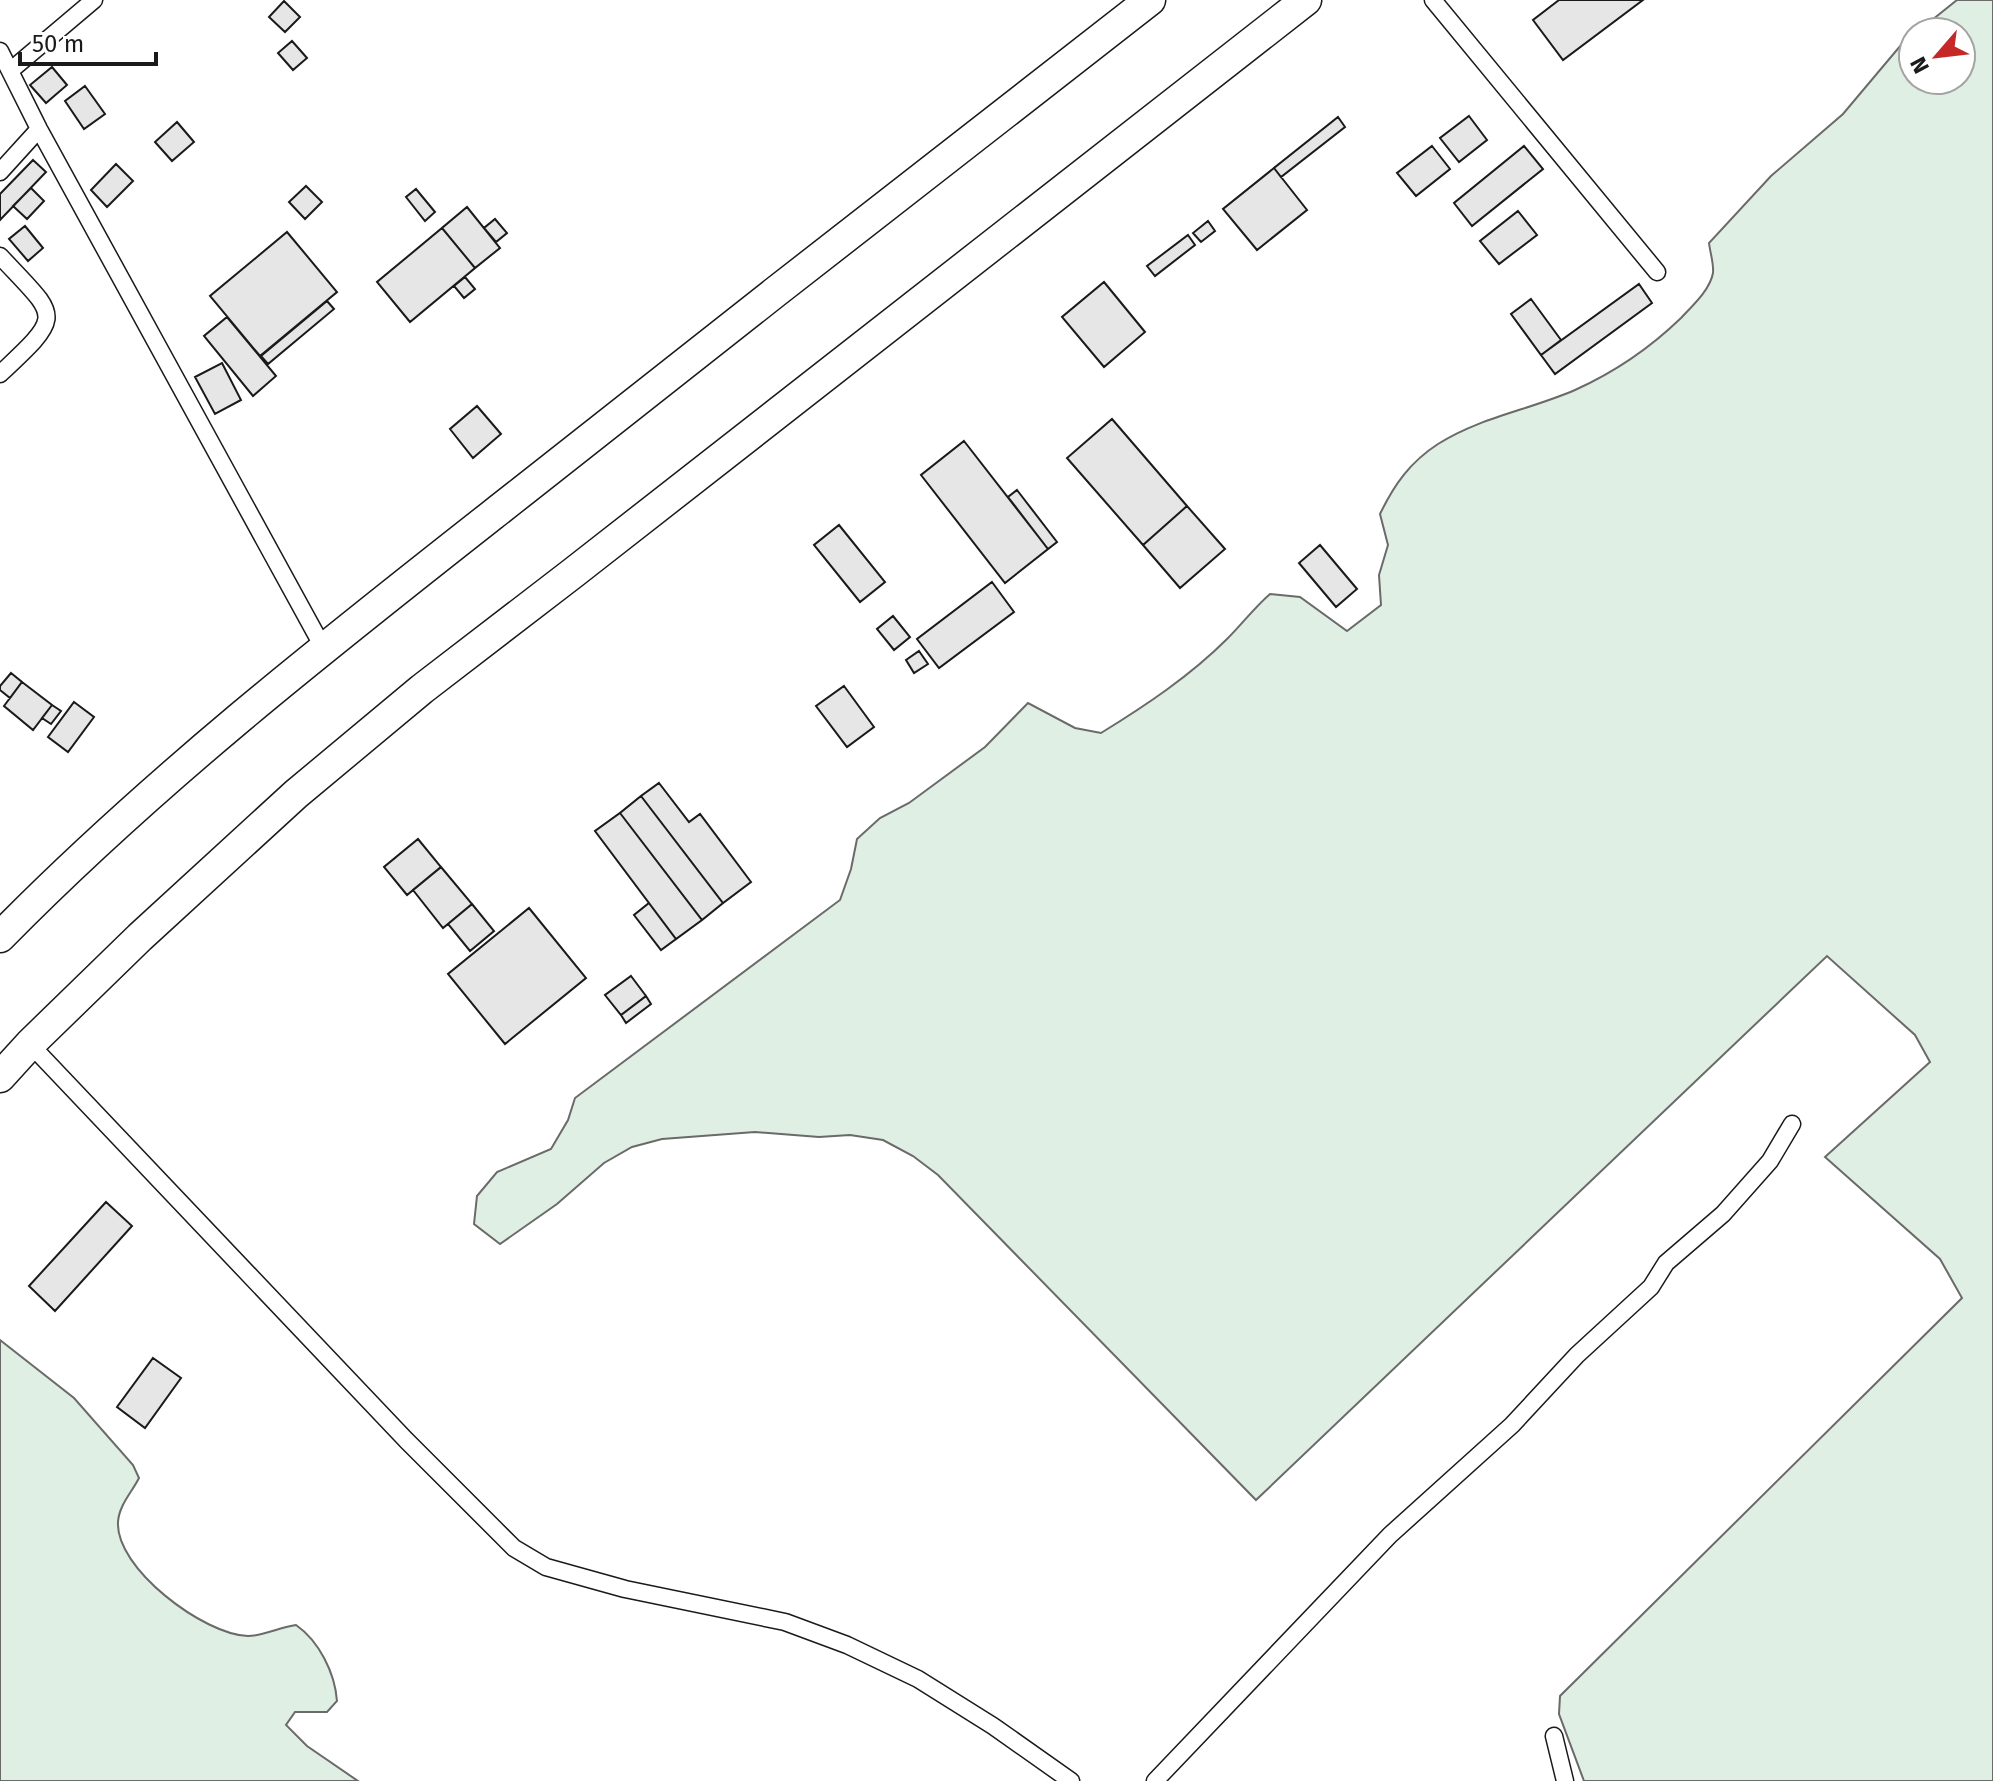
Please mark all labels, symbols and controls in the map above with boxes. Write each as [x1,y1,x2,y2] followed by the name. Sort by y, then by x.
[20,16,156,66] scale bar
[1897,16,1977,96] north arrow
[32,30,84,58] text: 50 m
[1904,52,1935,78] text: N

